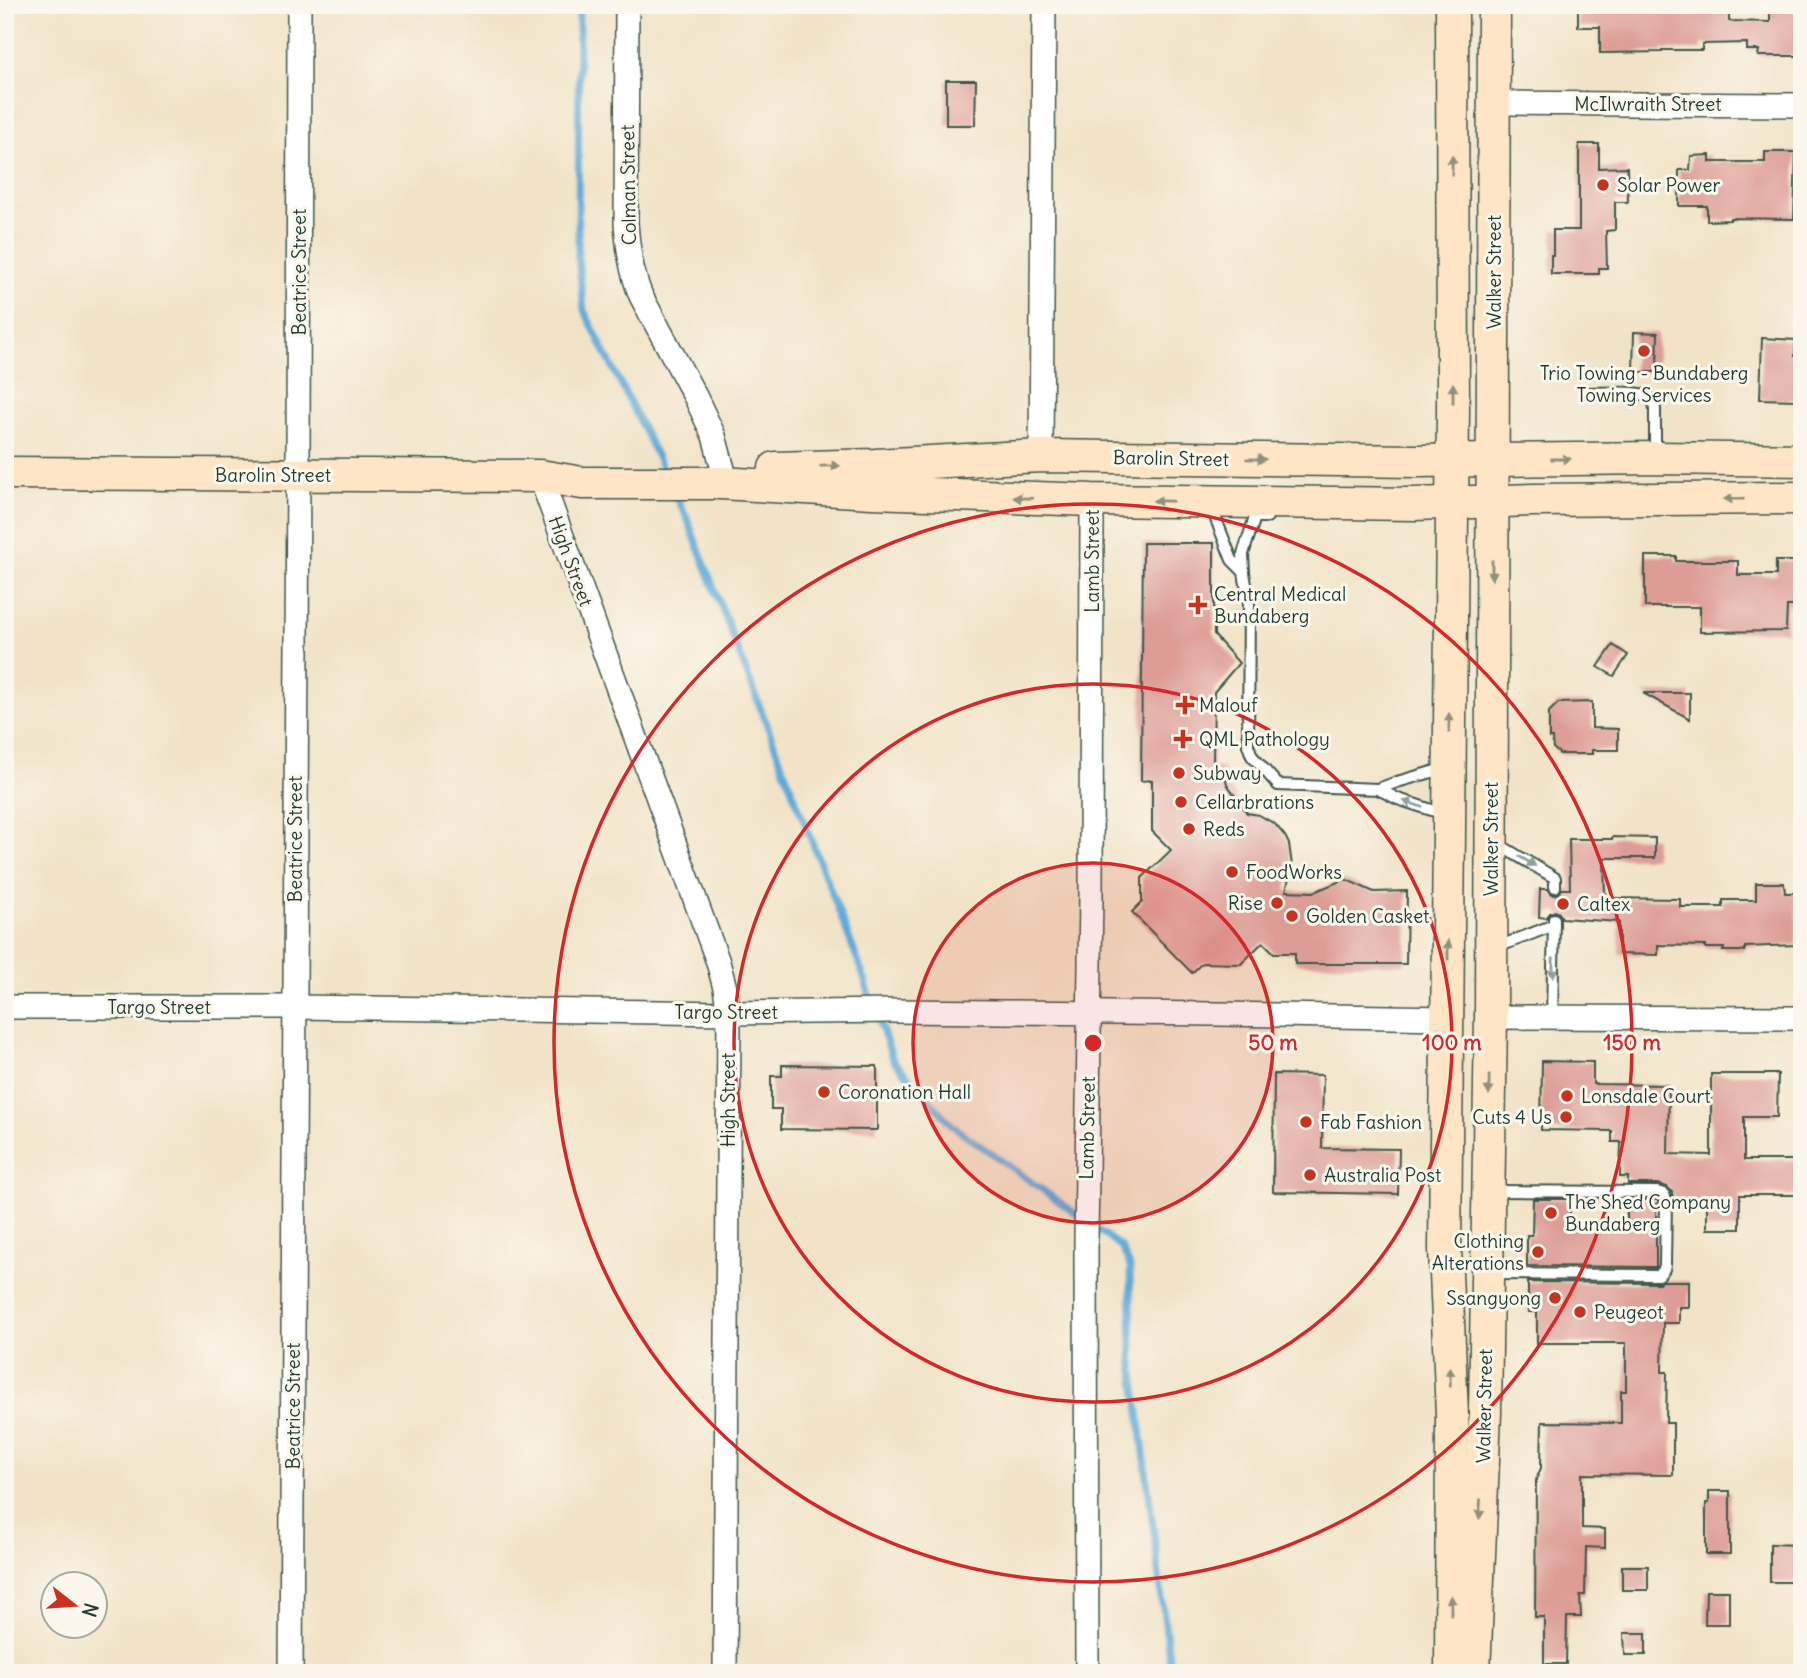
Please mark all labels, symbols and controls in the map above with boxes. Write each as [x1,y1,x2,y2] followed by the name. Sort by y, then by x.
[1574,92,1722,116] street label: McIlwraith Street
[615,124,641,246] street label: Colman Street
[1446,154,1458,176] one-way arrow
[1617,173,1720,197] place label: Solar Power
[1595,177,1611,193] marker: Solar Power
[287,209,311,335] street label: Beatrice Street
[1482,215,1506,329] street label: Walker Street
[1636,343,1652,359] marker: Trio Towing - Bundaberg Towing Services
[1540,361,1748,407] place label: Trio Towing - Bundaberg Towing Services
[1447,381,1459,403] one-way arrow
[1113,445,1229,471] street label: Barolin Street
[1245,453,1267,465] one-way arrow
[1550,453,1572,465] one-way arrow
[819,460,841,472] one-way arrow
[215,463,331,487] street label: Barolin Street
[1012,492,1034,503] one-way arrow
[1722,493,1744,505] one-way arrow
[1151,495,1173,507] one-way arrow
[1080,509,1104,613] street label: Lamb Street
[544,512,598,610] street label: High Street
[1486,559,1498,581] one-way arrow
[1214,582,1346,628] place label: Central Medical Bundaberg
[1188,595,1208,615] marker: Central Medical Bundaberg
[1199,693,1258,717] place label: Malouf
[1177,697,1193,713] marker: Malouf
[1443,711,1455,733] one-way arrow
[1199,727,1330,751] place label: QML Pathology
[1173,729,1193,749] marker: QML Pathology
[1193,761,1262,785] place label: Subway
[1171,765,1187,781] marker: Subway
[283,776,307,902] street label: Beatrice Street
[1479,782,1503,896] street label: Walker Street
[1195,790,1314,814] place label: Cellarbrations
[1173,794,1189,810] marker: Cellarbrations
[1402,798,1423,809] one-way arrow
[1203,817,1245,841] place label: Reds
[1181,821,1197,837] marker: Reds
[1517,855,1536,868] one-way arrow
[1246,860,1342,884] place label: FoodWorks
[1224,864,1240,880] marker: FoodWorks
[1228,891,1263,915] place label: Rise
[1577,892,1631,916] place label: Caltex
[1269,895,1285,911] marker: Rise
[1555,896,1571,912] marker: Caltex
[1306,904,1430,928] place label: Golden Casket
[1284,908,1300,924] marker: Golden Casket
[1442,939,1454,961] one-way arrow
[1548,958,1559,980] one-way arrow
[107,995,211,1019] street label: Targo Street
[674,1000,778,1024] street label: Targo Street
[1248,1029,1298,1056] text: 50 m
[1422,1029,1482,1056] text: 100 m
[1603,1029,1661,1056] text: 150 m
[1081,1031,1105,1055] centre of rings
[716,1053,740,1147] street label: High Street
[1484,1074,1495,1096] one-way arrow
[1074,1076,1100,1180] street label: Lamb Street
[838,1080,971,1104] place label: Coronation Hall
[816,1084,832,1100] marker: Coronation Hall
[1581,1084,1711,1108] place label: Lonsdale Court
[1559,1088,1575,1104] marker: Lonsdale Court
[1472,1105,1552,1129] place label: Cuts 4 Us
[1558,1109,1574,1125] marker: Cuts 4 Us
[1320,1110,1422,1134] place label: Fab Fashion
[1298,1114,1314,1130] marker: Fab Fashion
[1324,1163,1441,1187] place label: Australia Post
[1302,1167,1318,1183] marker: Australia Post
[1565,1190,1731,1236] place label: The Shed Company Bundaberg
[1543,1205,1559,1221] marker: The Shed Company Bundaberg
[1432,1229,1524,1275] place label: Clothing Alterations
[1530,1244,1546,1260] marker: Clothing Alterations
[1446,1286,1541,1310] place label: Ssangyong
[1547,1290,1563,1306] marker: Ssangyong
[1594,1300,1664,1324] place label: Peugeot
[1572,1304,1588,1320] marker: Peugeot
[281,1343,305,1469] street label: Beatrice Street
[1471,1349,1497,1463] street label: Walker Street
[1445,1366,1456,1388] one-way arrow
[1475,1498,1486,1520] one-way arrow
[38,1570,108,1640] north arrow
[1445,1593,1457,1615] one-way arrow
[77,1600,104,1620] text: N

